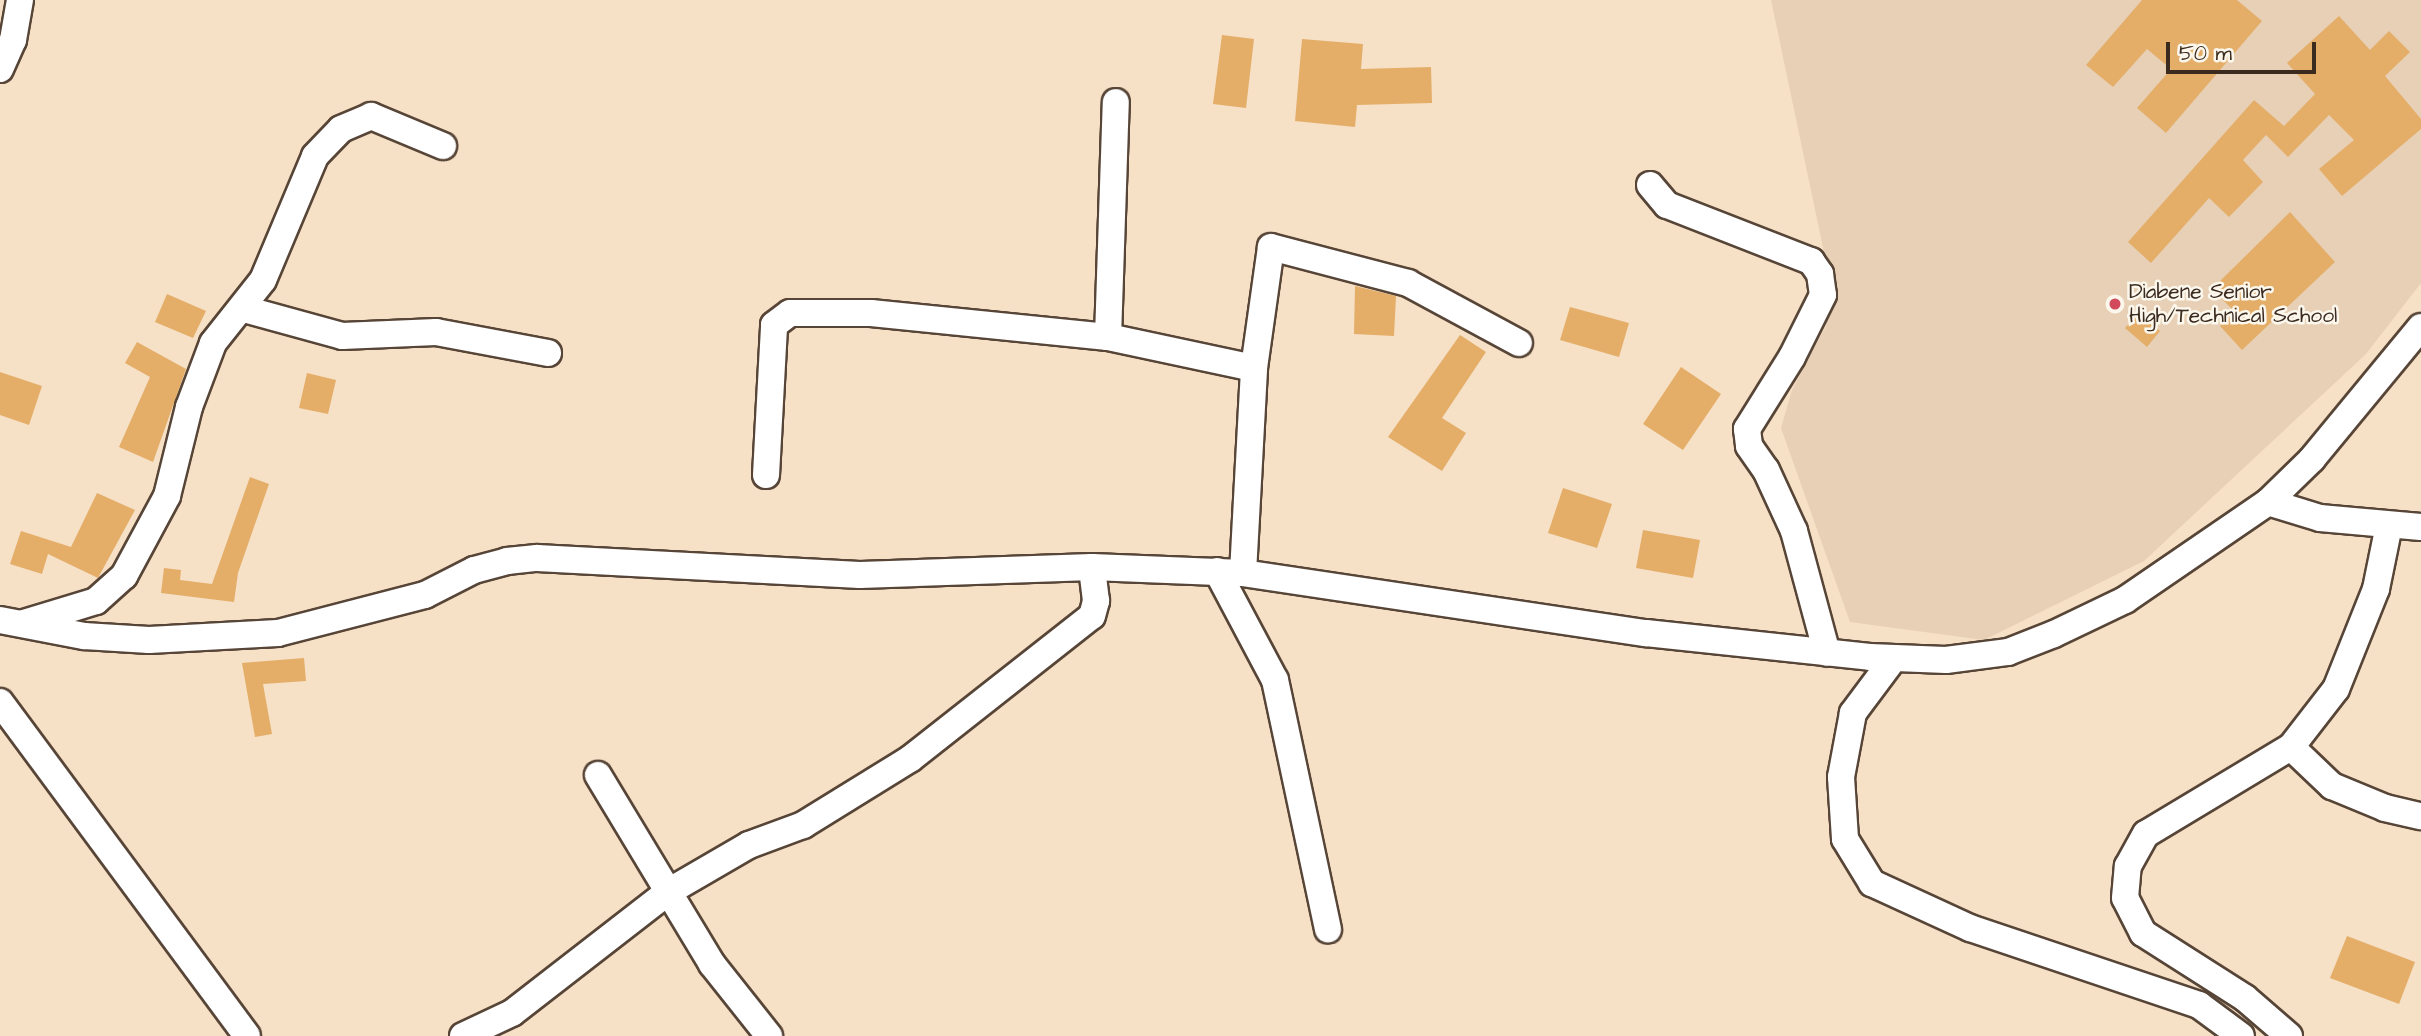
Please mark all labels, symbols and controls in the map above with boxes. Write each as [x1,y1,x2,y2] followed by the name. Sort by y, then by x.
[2169,28,2320,72] scale bar
[2179,39,2232,68] text: 50 m
[2129,279,2337,329] place label: Diabene Senior High/Technical School
[2107,296,2123,312] marker: Diabene Senior High/Technical School

